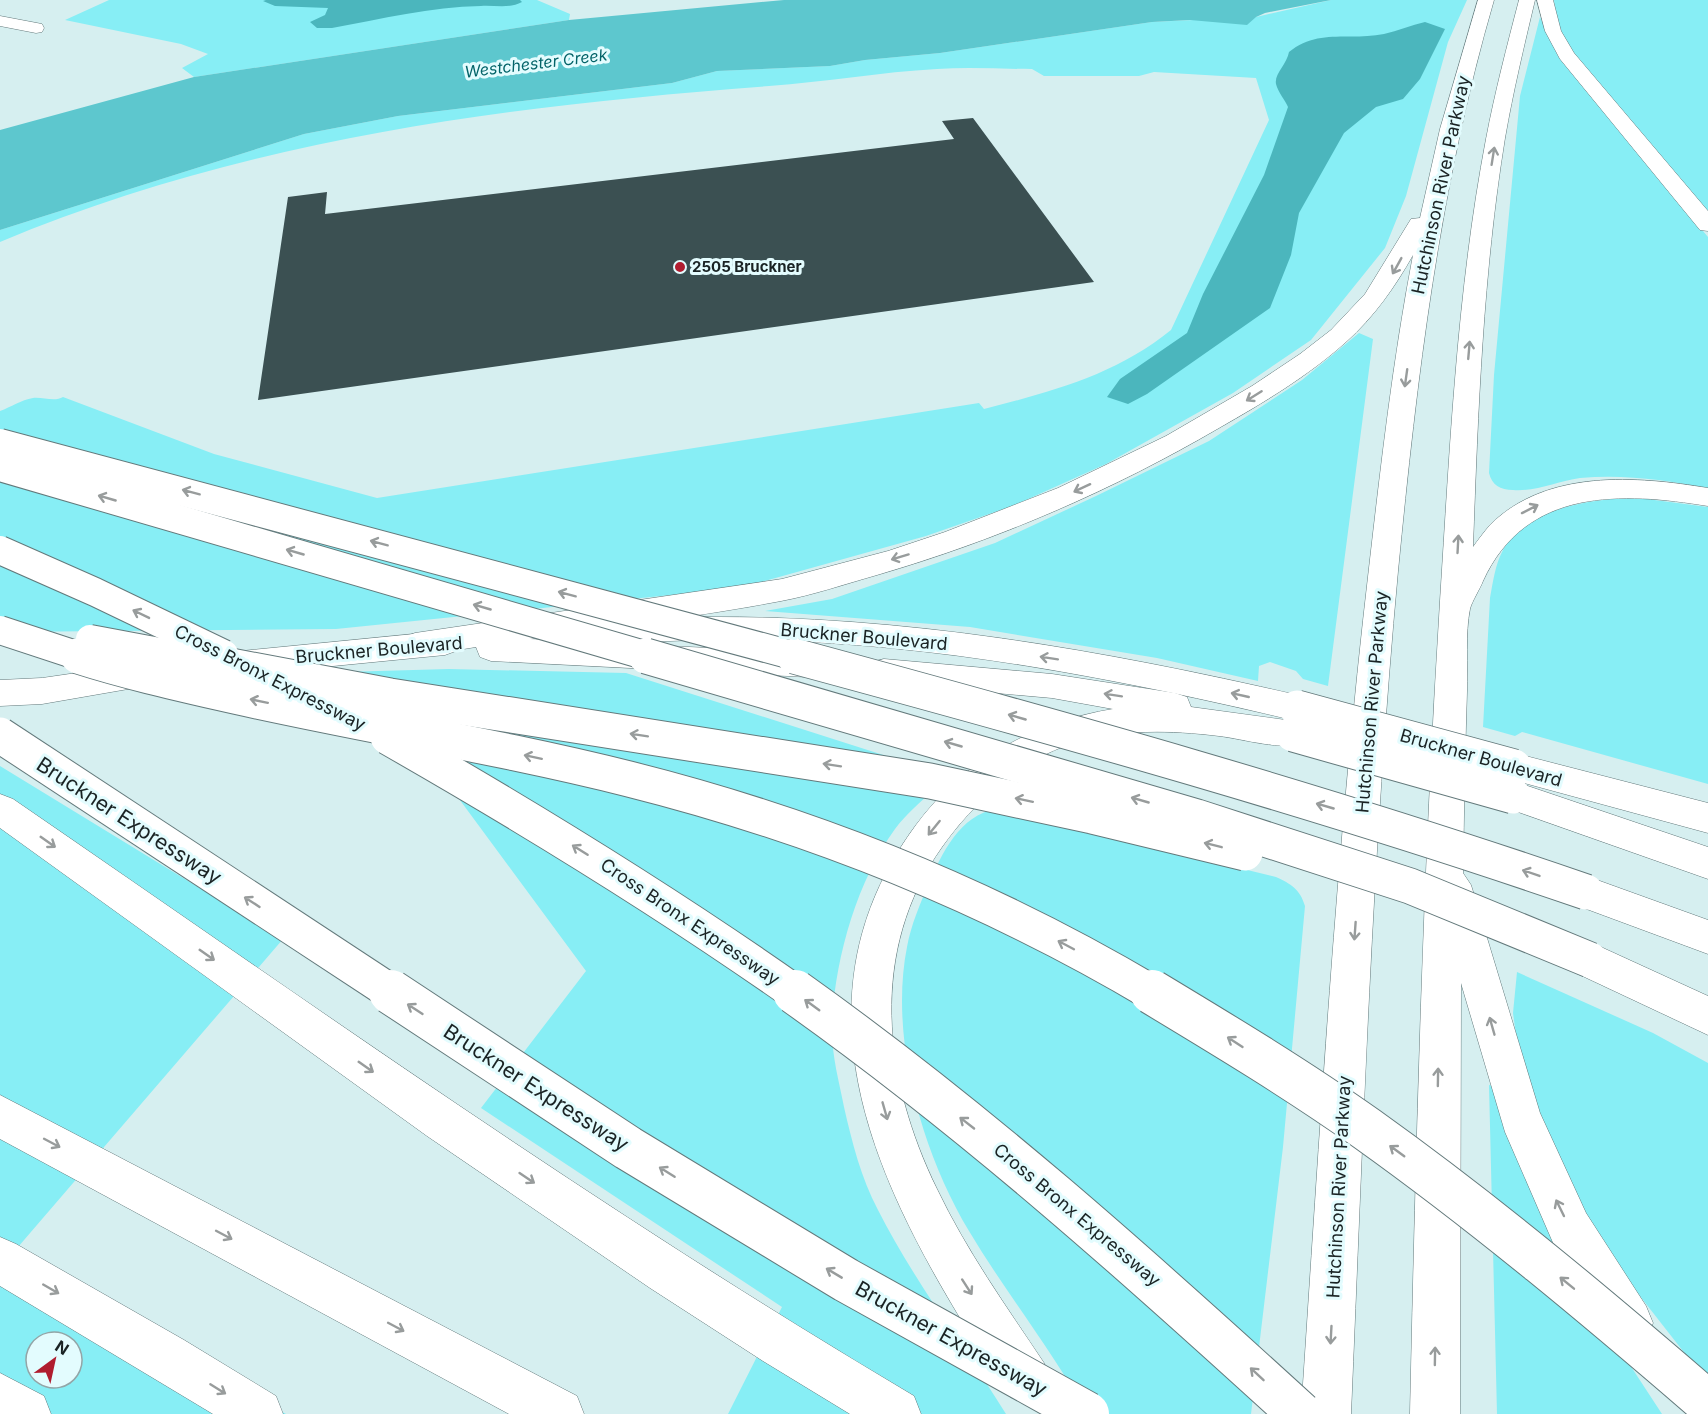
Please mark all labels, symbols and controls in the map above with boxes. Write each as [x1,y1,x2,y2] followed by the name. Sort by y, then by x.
[464,44,609,82] water label: Westchester Creek
[1407,74,1474,296] street label: Hutchinson River Parkway
[1488,147,1499,166] one-way arrow
[692,257,802,276] place label: 2505 Bruckner
[1391,257,1403,274] one-way arrow
[673,260,687,274] marker: 2505 Bruckner
[1464,340,1475,360] one-way arrow
[1400,368,1411,388] one-way arrow
[1246,390,1263,402] one-way arrow
[1074,483,1092,494] one-way arrow
[182,486,201,497] one-way arrow
[98,492,117,503] one-way arrow
[1521,503,1539,514] one-way arrow
[1452,535,1463,555] one-way arrow
[370,537,389,549] one-way arrow
[285,546,304,557] one-way arrow
[891,552,910,563] one-way arrow
[558,588,577,600] one-way arrow
[1351,590,1392,814] street label: Hutchinson River Parkway
[473,601,492,612] one-way arrow
[133,607,151,619] one-way arrow
[780,619,948,654] street label: Bruckner Boulevard
[171,620,369,735] street label: Cross Bronx Expressway
[295,632,463,667] street label: Bruckner Boulevard
[1040,652,1059,663] one-way arrow
[1231,688,1250,700] one-way arrow
[1104,689,1123,700] one-way arrow
[250,695,270,706] one-way arrow
[1007,711,1026,723] one-way arrow
[1398,724,1565,791] street label: Bruckner Boulevard
[630,730,650,741] one-way arrow
[944,738,963,749] one-way arrow
[32,751,227,890] street label: Bruckner Expressway
[523,751,542,763] one-way arrow
[823,760,842,771] one-way arrow
[1014,794,1033,806] one-way arrow
[1131,794,1150,805] one-way arrow
[1316,800,1335,811] one-way arrow
[928,820,941,836] one-way arrow
[39,836,56,848] one-way arrow
[1204,839,1223,851] one-way arrow
[572,843,589,855] one-way arrow
[597,854,784,989] street label: Cross Bronx Expressway
[1522,866,1541,877] one-way arrow
[245,896,261,908] one-way arrow
[1349,920,1360,940] one-way arrow
[1058,939,1075,951] one-way arrow
[199,949,215,961] one-way arrow
[805,999,821,1011] one-way arrow
[407,1003,424,1015] one-way arrow
[1486,1016,1498,1035] one-way arrow
[439,1018,634,1157] street label: Bruckner Expressway
[1227,1036,1244,1048] one-way arrow
[358,1061,374,1074] one-way arrow
[1432,1067,1444,1087] one-way arrow
[1322,1075,1355,1299] street label: Hutchinson River Parkway
[880,1101,891,1120] one-way arrow
[959,1117,975,1130] one-way arrow
[42,1138,60,1149] one-way arrow
[990,1139,1165,1291] street label: Cross Bronx Expressway
[1389,1145,1405,1157] one-way arrow
[659,1166,676,1178] one-way arrow
[518,1172,535,1184] one-way arrow
[1554,1200,1565,1218] one-way arrow
[214,1230,232,1241] one-way arrow
[826,1267,843,1279] one-way arrow
[851,1275,1052,1402] street label: Bruckner Expressway
[1560,1277,1576,1290] one-way arrow
[961,1278,973,1295] one-way arrow
[42,1284,59,1296] one-way arrow
[386,1322,404,1333] one-way arrow
[1325,1325,1336,1345] one-way arrow
[24,1330,84,1390] north arrow
[52,1336,73,1359] text: N
[1429,1346,1441,1366] one-way arrow
[1250,1367,1265,1381] one-way arrow
[209,1383,226,1395] one-way arrow

